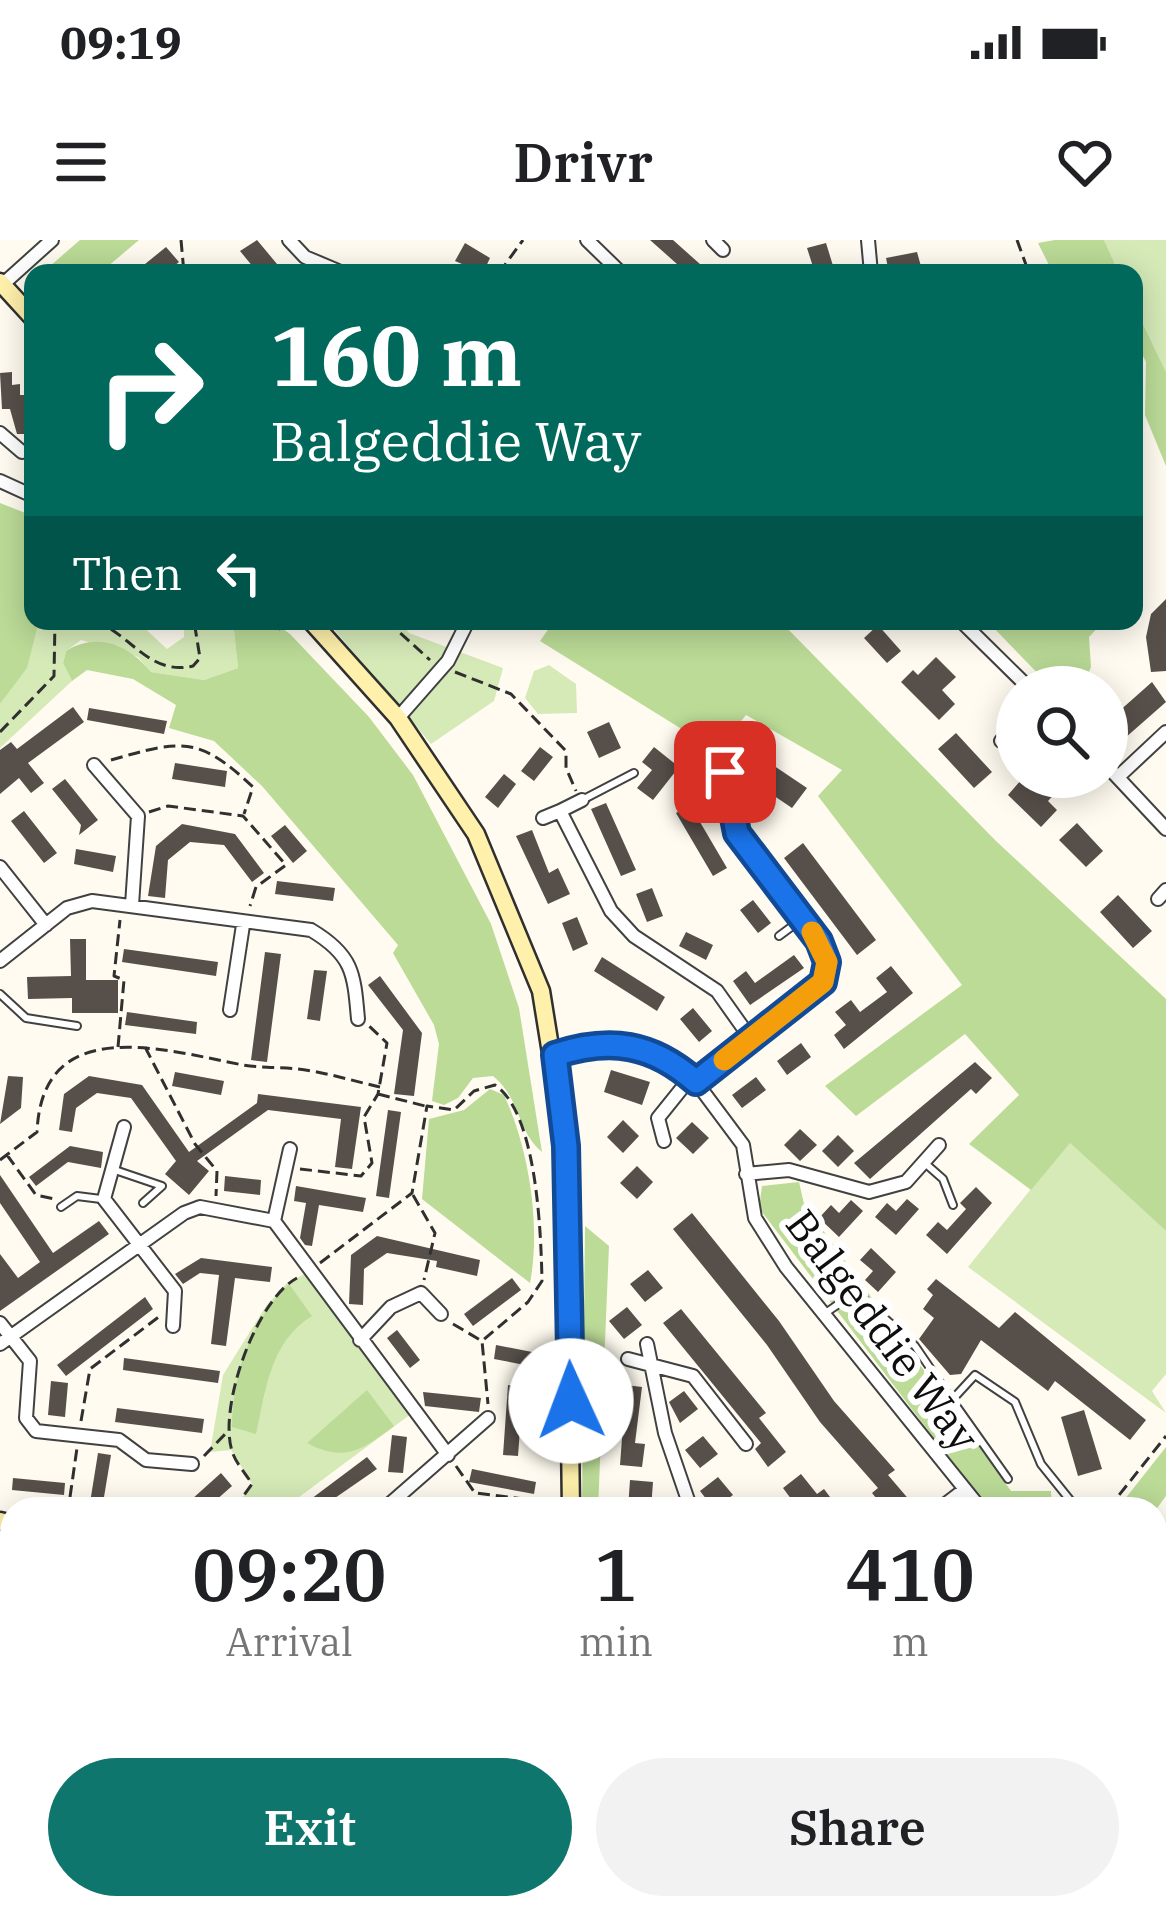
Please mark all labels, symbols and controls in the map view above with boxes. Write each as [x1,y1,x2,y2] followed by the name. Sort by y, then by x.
[60,13,182,71] text: 09:19
[513,127,653,197] text: Drivr
[48,129,114,195] icon: menu
[1052,129,1118,195] icon: heart
[270,300,522,409] text: 160 m
[72,312,228,468] icon: right
[270,406,641,476] text: Balgeddie Way
[206,540,272,606] icon: left
[72,544,182,602] text: Then
[996,666,1128,798] map controls
[996,666,1128,798] button: search
[674,721,776,823] pin
[692,739,758,805] icon: arrive
[774,1198,992,1462] street label: Balgeddie Way
[508,1338,634,1464] position arrow
[192,1527,386,1621] text: 09:20
[594,1527,637,1621] text: 1
[845,1527,975,1621] text: 410
[226,1616,353,1667] text: Arrival
[579,1616,653,1667] text: min
[891,1616,929,1667] text: m
[48,1758,572,1896] button: Exit
[596,1758,1119,1896] button: Share

